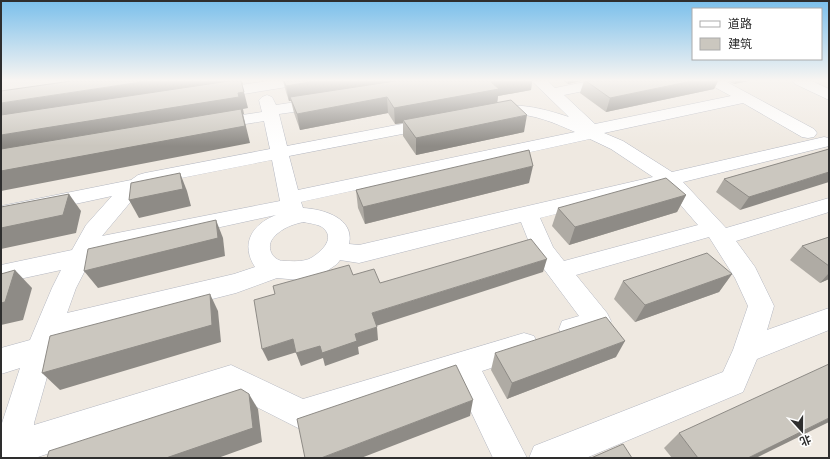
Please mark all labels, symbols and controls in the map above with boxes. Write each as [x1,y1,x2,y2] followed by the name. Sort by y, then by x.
[692,8,822,60] legend
[728,16,752,32] text: 道路
[728,36,752,52] text: 建筑
[782,411,822,451] north arrow
[798,432,813,449] text: 北

